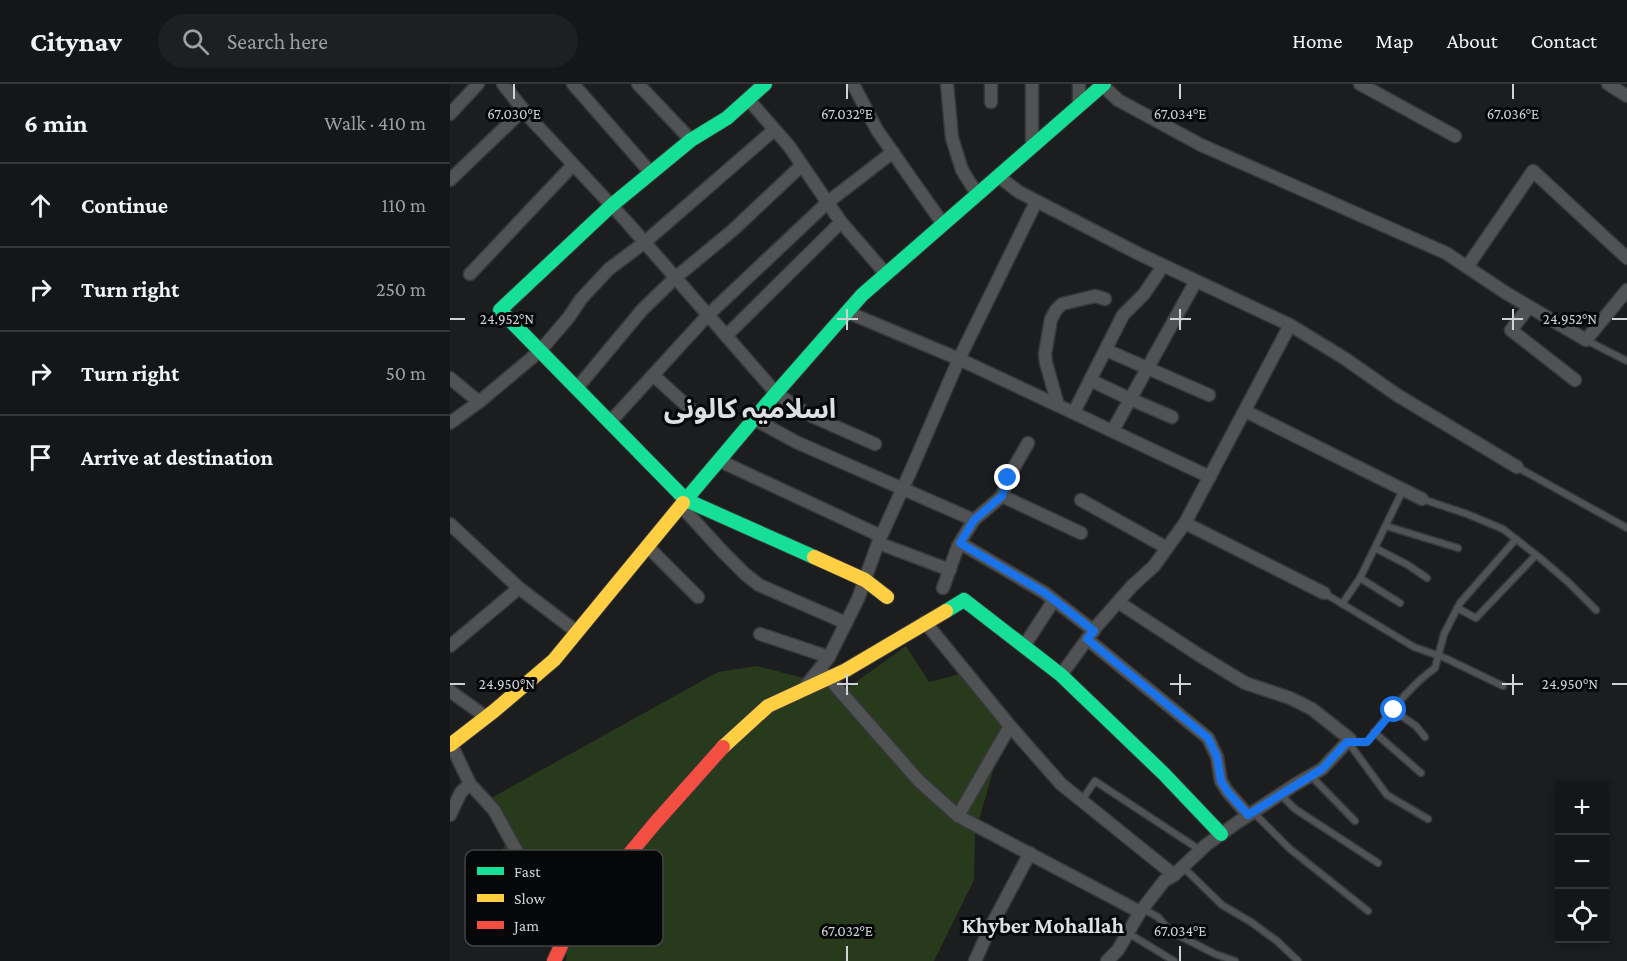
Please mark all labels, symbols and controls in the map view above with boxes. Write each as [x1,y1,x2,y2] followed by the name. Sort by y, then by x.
[158,14,578,68] search box
[179,25,212,58] icon: search
[30,26,122,57] text: Citynav
[227,29,328,54] text: Search here
[1292,29,1342,53] text: Home
[1375,29,1414,53] text: Map
[1447,29,1498,53] text: About
[1531,29,1597,53] text: Contact
[487,106,541,122] text: 67.030°E
[821,106,873,122] text: 67.032°E
[1154,106,1206,122] text: 67.034°E
[1487,106,1539,122] text: 67.036°E
[24,109,88,138] text: 6 min
[324,112,426,134] text: Walk · 410 m
[24,189,57,222] icon: ahead
[81,193,168,218] text: Continue
[382,194,426,216] text: 110 m
[24,273,57,306] icon: right
[81,277,179,302] text: Turn right
[376,278,426,300] text: 250 m
[480,311,534,327] text: 24.952°N
[1543,311,1597,327] text: 24.952°N
[24,357,57,390] icon: right
[81,361,179,386] text: Turn right
[385,362,426,384] text: 50 m
[664,394,836,424] district label: اسلامیہ کالونی
[24,441,57,474] icon: arrive
[81,445,273,470] text: Arrive at destination
[994,464,1020,490] route end
[479,676,535,692] text: 24.950°N
[1542,676,1598,692] text: 24.950°N
[1380,696,1406,722] route start
[1555,781,1609,943] map controls
[1555,781,1609,835] button: +
[1555,835,1609,889] button: −
[465,850,663,946] legend
[514,863,541,880] text: Fast
[1555,889,1609,943] button: locate
[514,890,546,907] text: Slow
[962,913,1125,938] district label: Khyber Mohallah
[512,917,539,935] text: Jam
[821,923,873,939] text: 67.032°E
[1154,923,1206,939] text: 67.034°E

